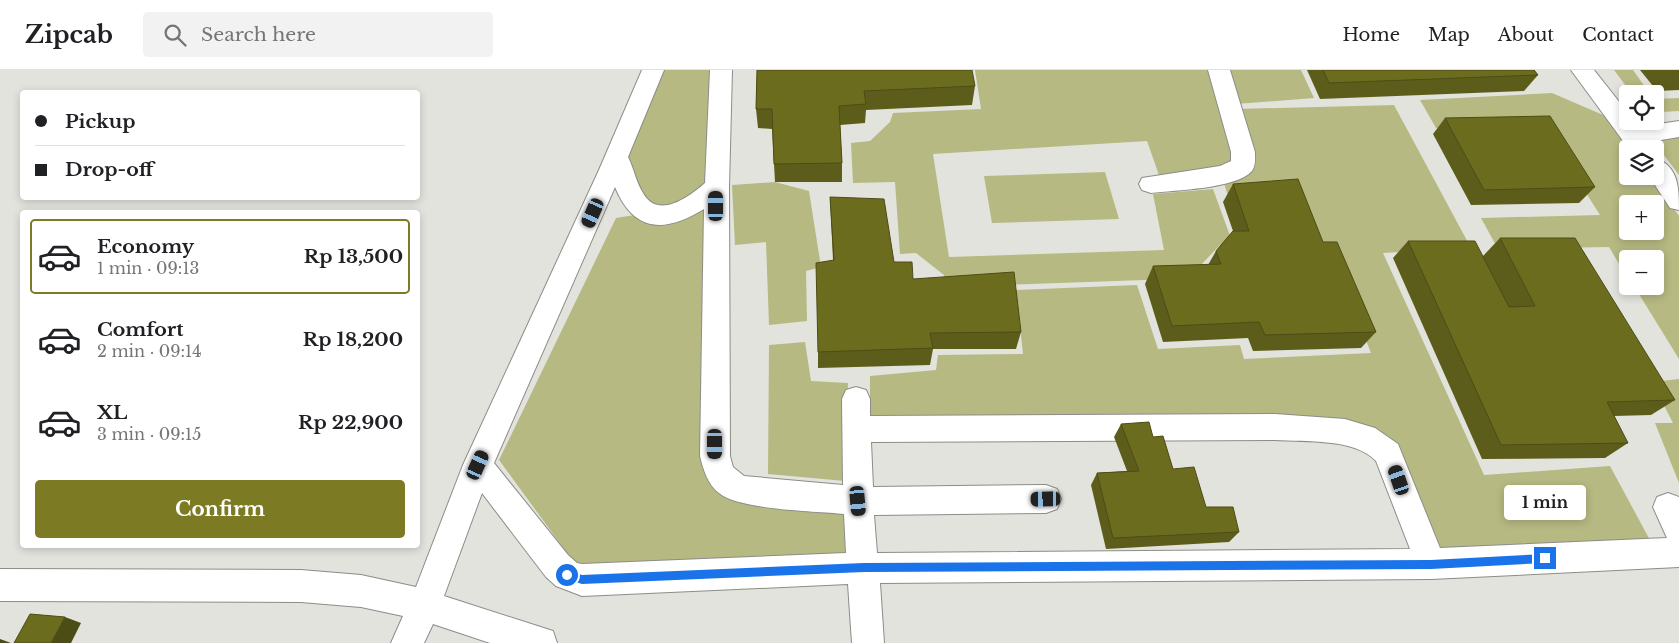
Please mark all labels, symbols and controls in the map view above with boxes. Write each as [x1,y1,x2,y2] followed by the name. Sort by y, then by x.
[143,12,493,57] search box
[25,20,113,49] text: Zipcab
[161,21,189,49] icon: search
[201,23,316,46] text: Search here
[1342,24,1400,46] text: Home
[1428,24,1470,46] text: Map
[1498,24,1554,46] text: About
[1582,24,1654,46] text: Contact
[1619,85,1664,295] map controls
[1619,85,1664,130] button: locate
[65,110,136,133] text: Pickup
[1619,140,1664,185] button: layers
[65,158,154,181] text: Drop-off
[708,191,723,221] car
[1619,195,1664,240] button: +
[580,196,605,230] car
[37,234,82,279] icon: car
[97,235,194,258] text: Economy
[304,245,403,268] text: Rp 13,500
[1619,250,1664,295] button: −
[97,258,199,278] text: 1 min · 09:13
[37,317,82,362] icon: car
[97,318,184,341] text: Comfort
[303,328,403,351] text: Rp 18,200
[97,341,202,361] text: 2 min · 09:14
[37,400,82,445] icon: car
[97,401,127,424] text: XL
[298,411,403,434] text: Rp 22,900
[97,424,201,444] text: 3 min · 09:15
[707,429,722,459] car
[465,448,490,482] car
[1387,463,1410,497] car
[35,480,405,538] button: Confirm
[849,485,866,517] car
[1504,486,1586,520] callout: 1 min
[1030,491,1061,507] car
[1522,492,1568,512] text: 1 min
[1534,547,1556,569] route end
[556,564,578,586] route start

